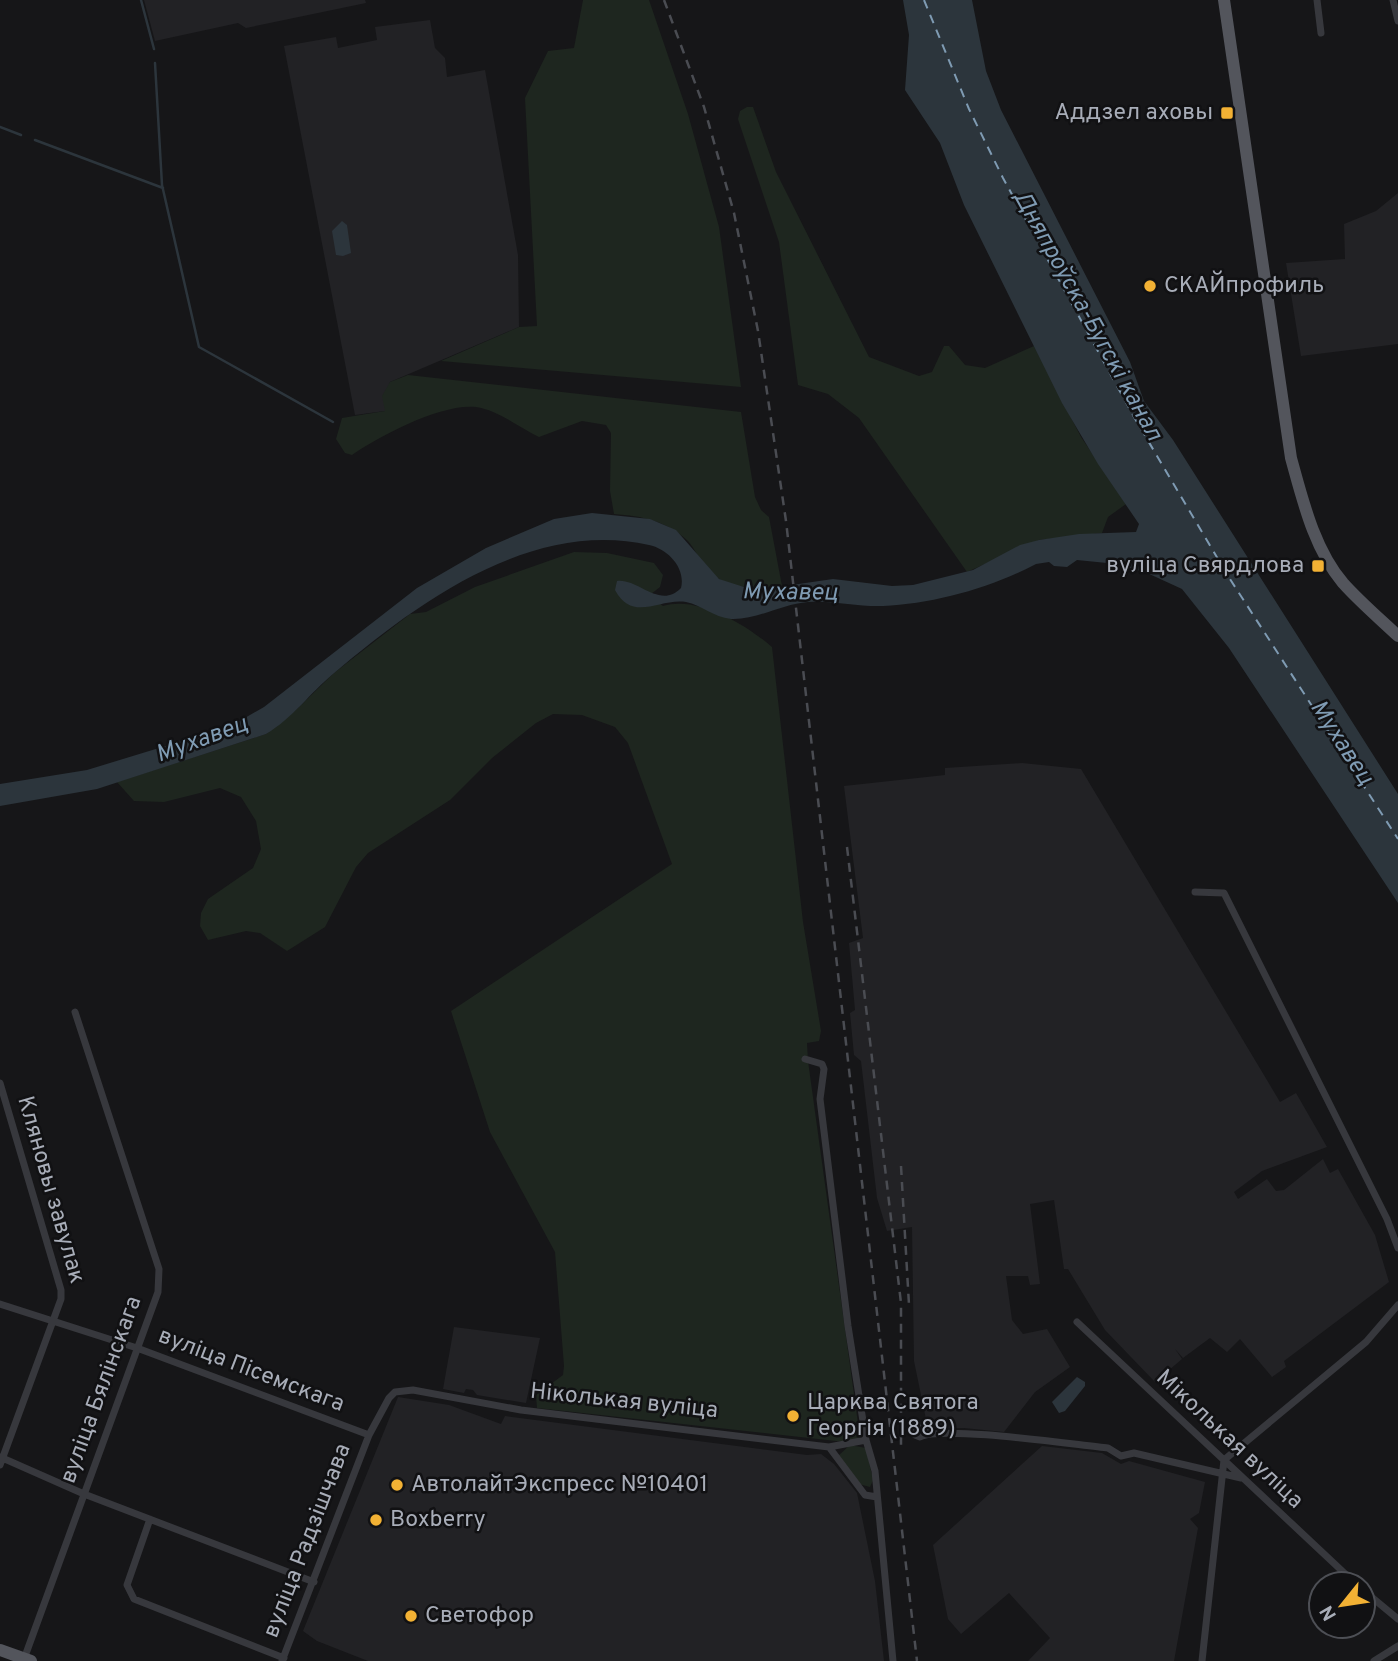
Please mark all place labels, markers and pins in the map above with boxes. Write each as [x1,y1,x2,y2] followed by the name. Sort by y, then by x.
[1054,99,1213,128] place label: Аддзел аховы
[1219,105,1235,121] marker: Аддзел аховы
[1164,270,1324,301] place label: СКАЙпрофиль
[1142,278,1158,294] marker: СКАЙпрофиль
[1106,552,1304,581] place label: вуліца Свярдлова
[1310,558,1326,574] marker: вуліца Свярдлова
[807,1389,979,1444] place label: Царква Святога Георгія (1889)
[785,1408,801,1424] marker: Царква Святога Георгія (1889)
[411,1471,708,1500] place label: АвтолайтЭкспресс №10401
[389,1477,405,1493] marker: АвтолайтЭкспресс №10401
[390,1506,486,1535] place label: Boxberry
[368,1512,384,1528] marker: Boxberry
[425,1602,534,1631] place label: Светофор
[403,1608,419,1624] marker: Светофор

